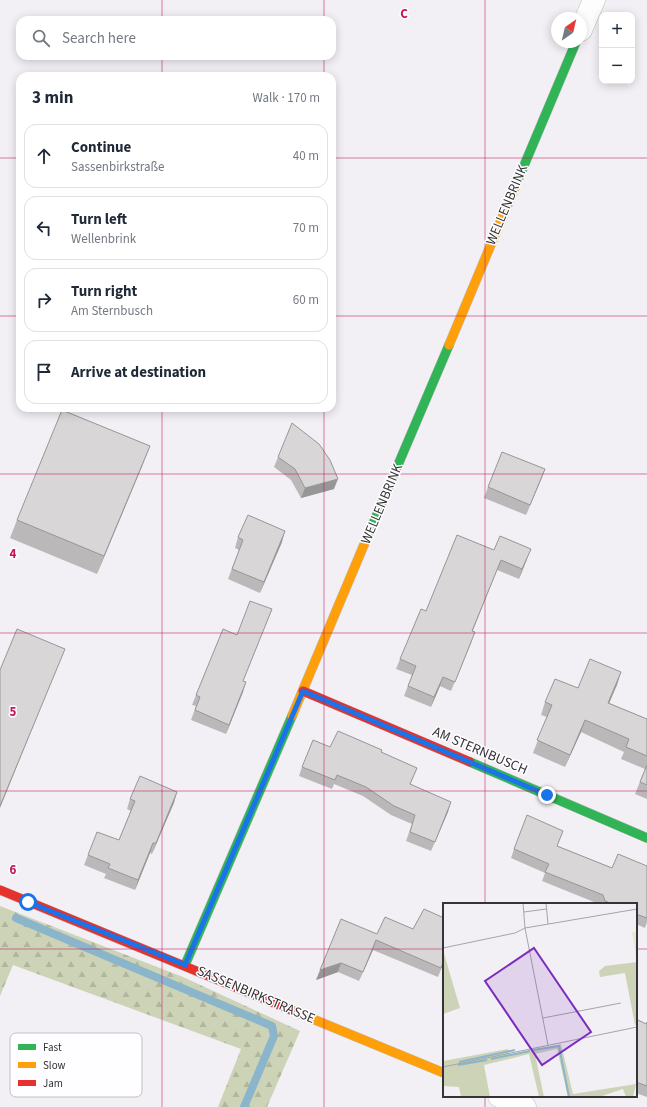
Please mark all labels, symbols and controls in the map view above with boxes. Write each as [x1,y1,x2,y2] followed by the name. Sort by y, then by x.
[400,5,408,23] text: C
[551,12,587,48] north arrow
[599,12,635,84] map controls
[599,12,635,48] button: +
[16,16,336,60] search box
[30,27,52,49] icon: search
[62,28,136,49] text: Search here
[599,48,635,84] button: −
[32,86,73,110] text: 3 min
[252,89,320,107] text: Walk · 170 m
[71,137,131,158] text: Continue
[33,145,55,167] icon: ahead
[293,147,319,165] text: 40 m
[71,158,165,176] text: Sassenbirkstraße
[481,161,533,248] street label: WELLENBRINK
[71,209,127,230] text: Turn left
[33,217,55,239] icon: left
[293,219,319,237] text: 70 m
[71,230,136,248] text: Wellenbrink
[71,281,137,302] text: Turn right
[33,289,55,311] icon: right
[293,291,319,309] text: 60 m
[71,302,153,320] text: Am Sternbusch
[33,361,55,383] icon: arrive
[71,362,206,383] text: Arrive at destination
[356,460,408,547] street label: WELLENBRINK
[10,545,17,563] text: 4
[10,703,17,721] text: 5
[429,722,531,780] street label: AM STERNBUSCH
[538,786,556,804] route end
[10,861,17,879] text: 6
[19,893,37,911] route start
[443,903,637,1097] inset map
[194,961,318,1029] street label: SASSENBIRKSTRASSE
[10,1033,142,1097] legend
[43,1040,62,1055] text: Fast
[43,1058,66,1073] text: Slow
[43,1076,63,1091] text: Jam

